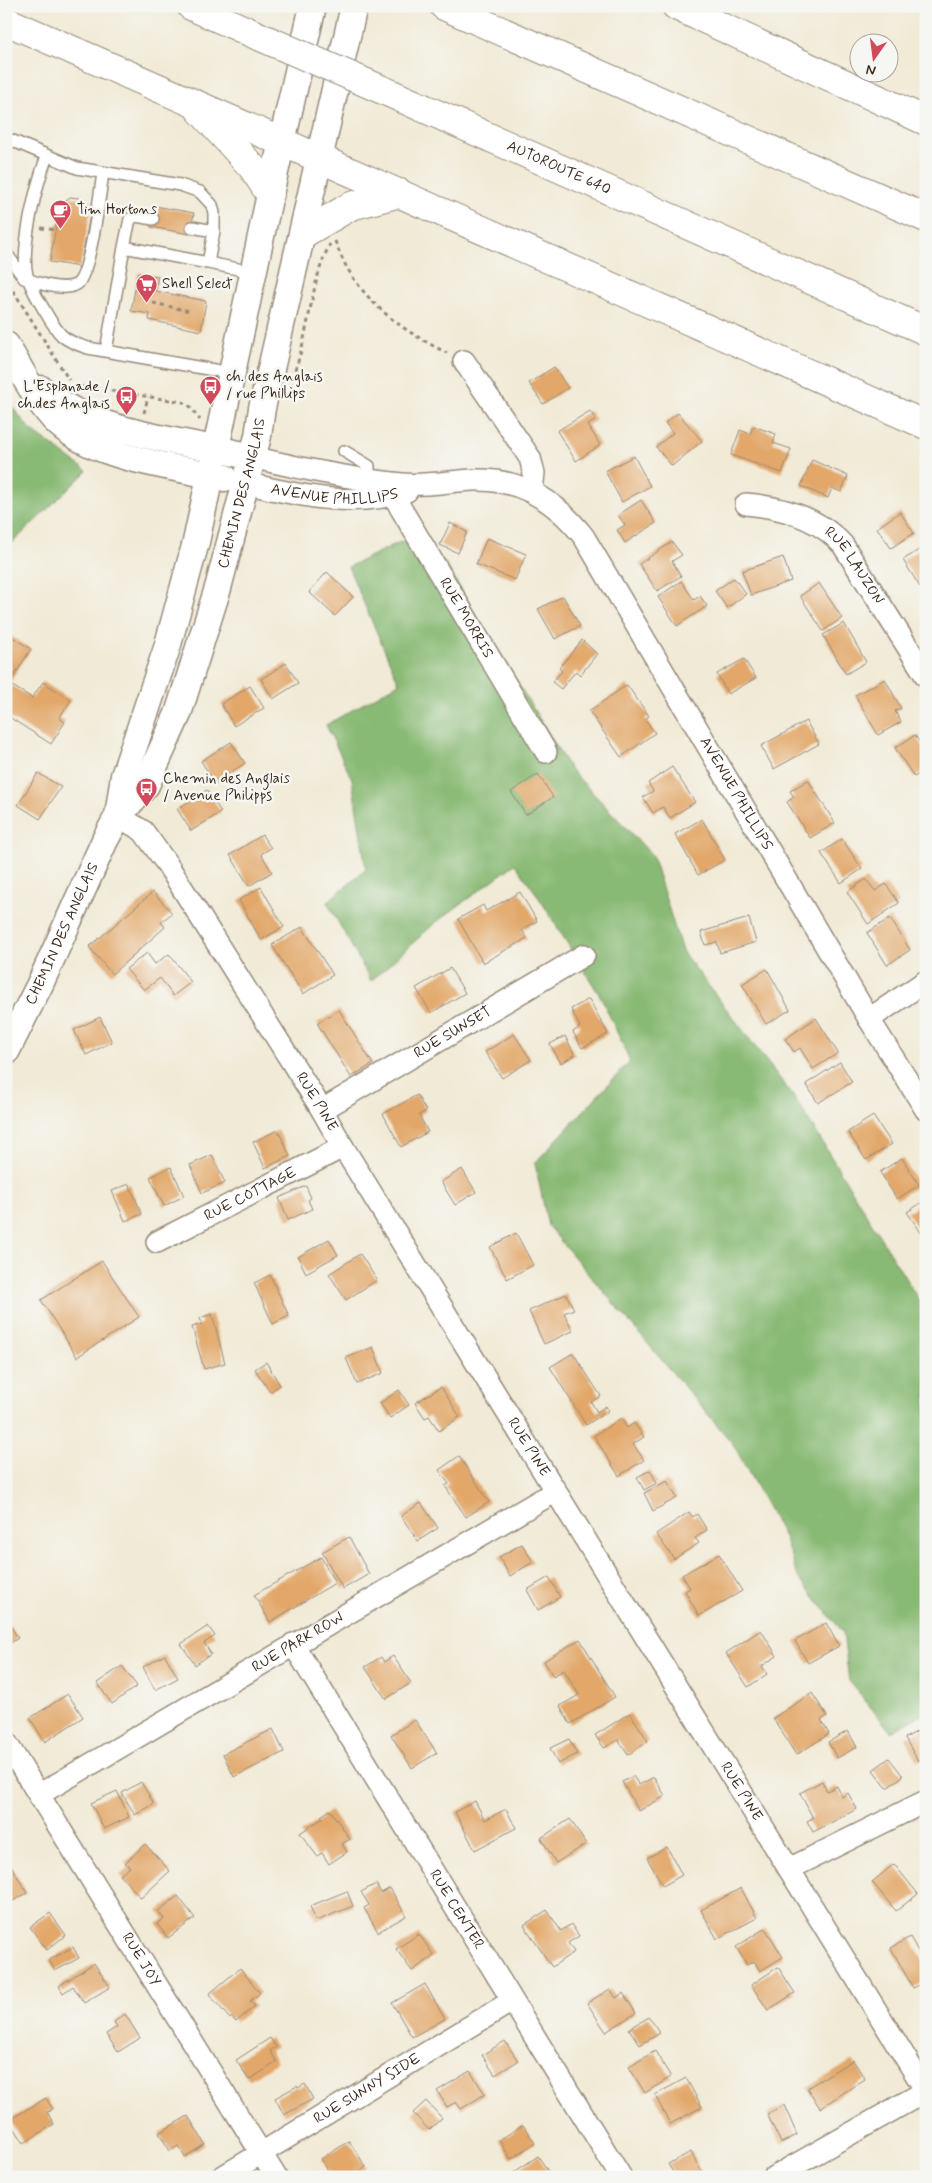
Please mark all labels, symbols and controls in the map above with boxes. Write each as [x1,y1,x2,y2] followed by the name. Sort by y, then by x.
[850,32,900,82] north arrow
[864,60,878,80] text: N
[504,136,614,200] street label: AUTOROUTE 640
[49,198,73,229] cafe icon: Tim Hortons
[77,200,157,220] place label: Tim Hortons
[134,272,158,303] supermarket icon: Shell Select
[162,274,233,294] place label: Shell Select
[226,367,323,404] place label: ch. des Anglais / rue Phillips
[198,374,222,405] bus stop icon: ch. des Anglais / rue Phillips
[17,377,110,414] place label: L'Esplanade / ch.des Anglais
[114,384,138,415] bus stop icon: L'Esplanade / ch.des Anglais
[214,417,270,571] street label: CHEMIN DES ANGLAIS
[269,479,401,510] street label: AVENUE PHILLIPS
[820,522,888,609] street label: RUE LAUZON
[434,574,498,662] street label: RUE MORRIS
[695,733,777,854] street label: AVENUE PHILLIPS
[163,769,290,806] place label: Chemin des Anglais / Avenue Philipps
[135,776,159,807] bus stop icon: Chemin des Anglais / Avenue Philipps
[21,859,104,1008] street label: CHEMIN DES ANGLAIS
[410,1002,496,1063] street label: RUE SUNSET
[291,1069,342,1135] street label: RUE PINE
[201,1162,300,1226] street label: RUE COTTAGE
[503,1414,554,1481] street label: RUE PINE
[248,1608,348,1677] street label: RUE PARK ROW
[715,1758,767,1825] street label: RUE PINE
[424,1866,489,1954] street label: RUE CENTER
[117,1929,165,1990] street label: RUE JOY
[310,2048,425,2129] street label: RUE SUNNY SIDE

